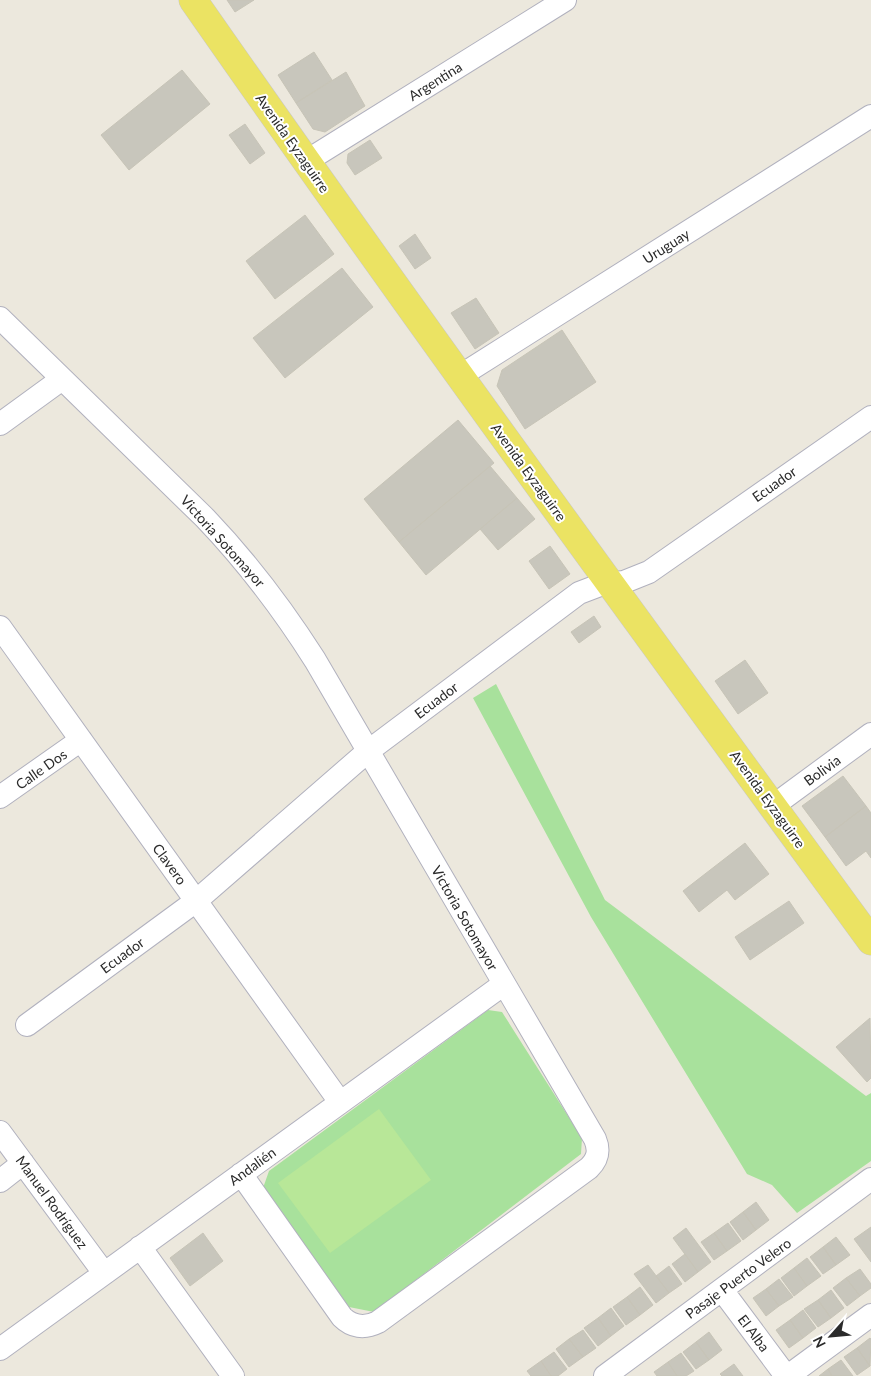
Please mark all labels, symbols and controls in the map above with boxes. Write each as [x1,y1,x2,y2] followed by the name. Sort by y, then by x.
[405,58,465,104] street label: Argentina
[253,90,333,196] street label: Avenida Eyzaguirre
[639,225,693,267] street label: Uruguay
[488,420,570,524] street label: Avenida Eyzaguirre
[749,463,799,505] street label: Ecuador
[177,491,269,591] street label: Victoria Sotomayor
[411,678,461,722] street label: Ecuador
[12,745,70,793] street label: Calle Dos
[727,747,809,851] street label: Avenida Eyzaguirre
[800,751,844,789] street label: Bolivia
[149,840,191,888] street label: Clavero
[428,863,502,973] street label: Victoria Sotomayor
[97,933,147,977] street label: Ecuador
[225,1143,279,1189] street label: Andalién
[13,1152,91,1252] street label: Manuel Rodríguez
[682,1234,794,1322] street label: Pasaje Puerto Velero
[735,1311,773,1355] street label: El Alba
[806,1311,856,1361] north arrow
[809,1333,829,1351] text: N

